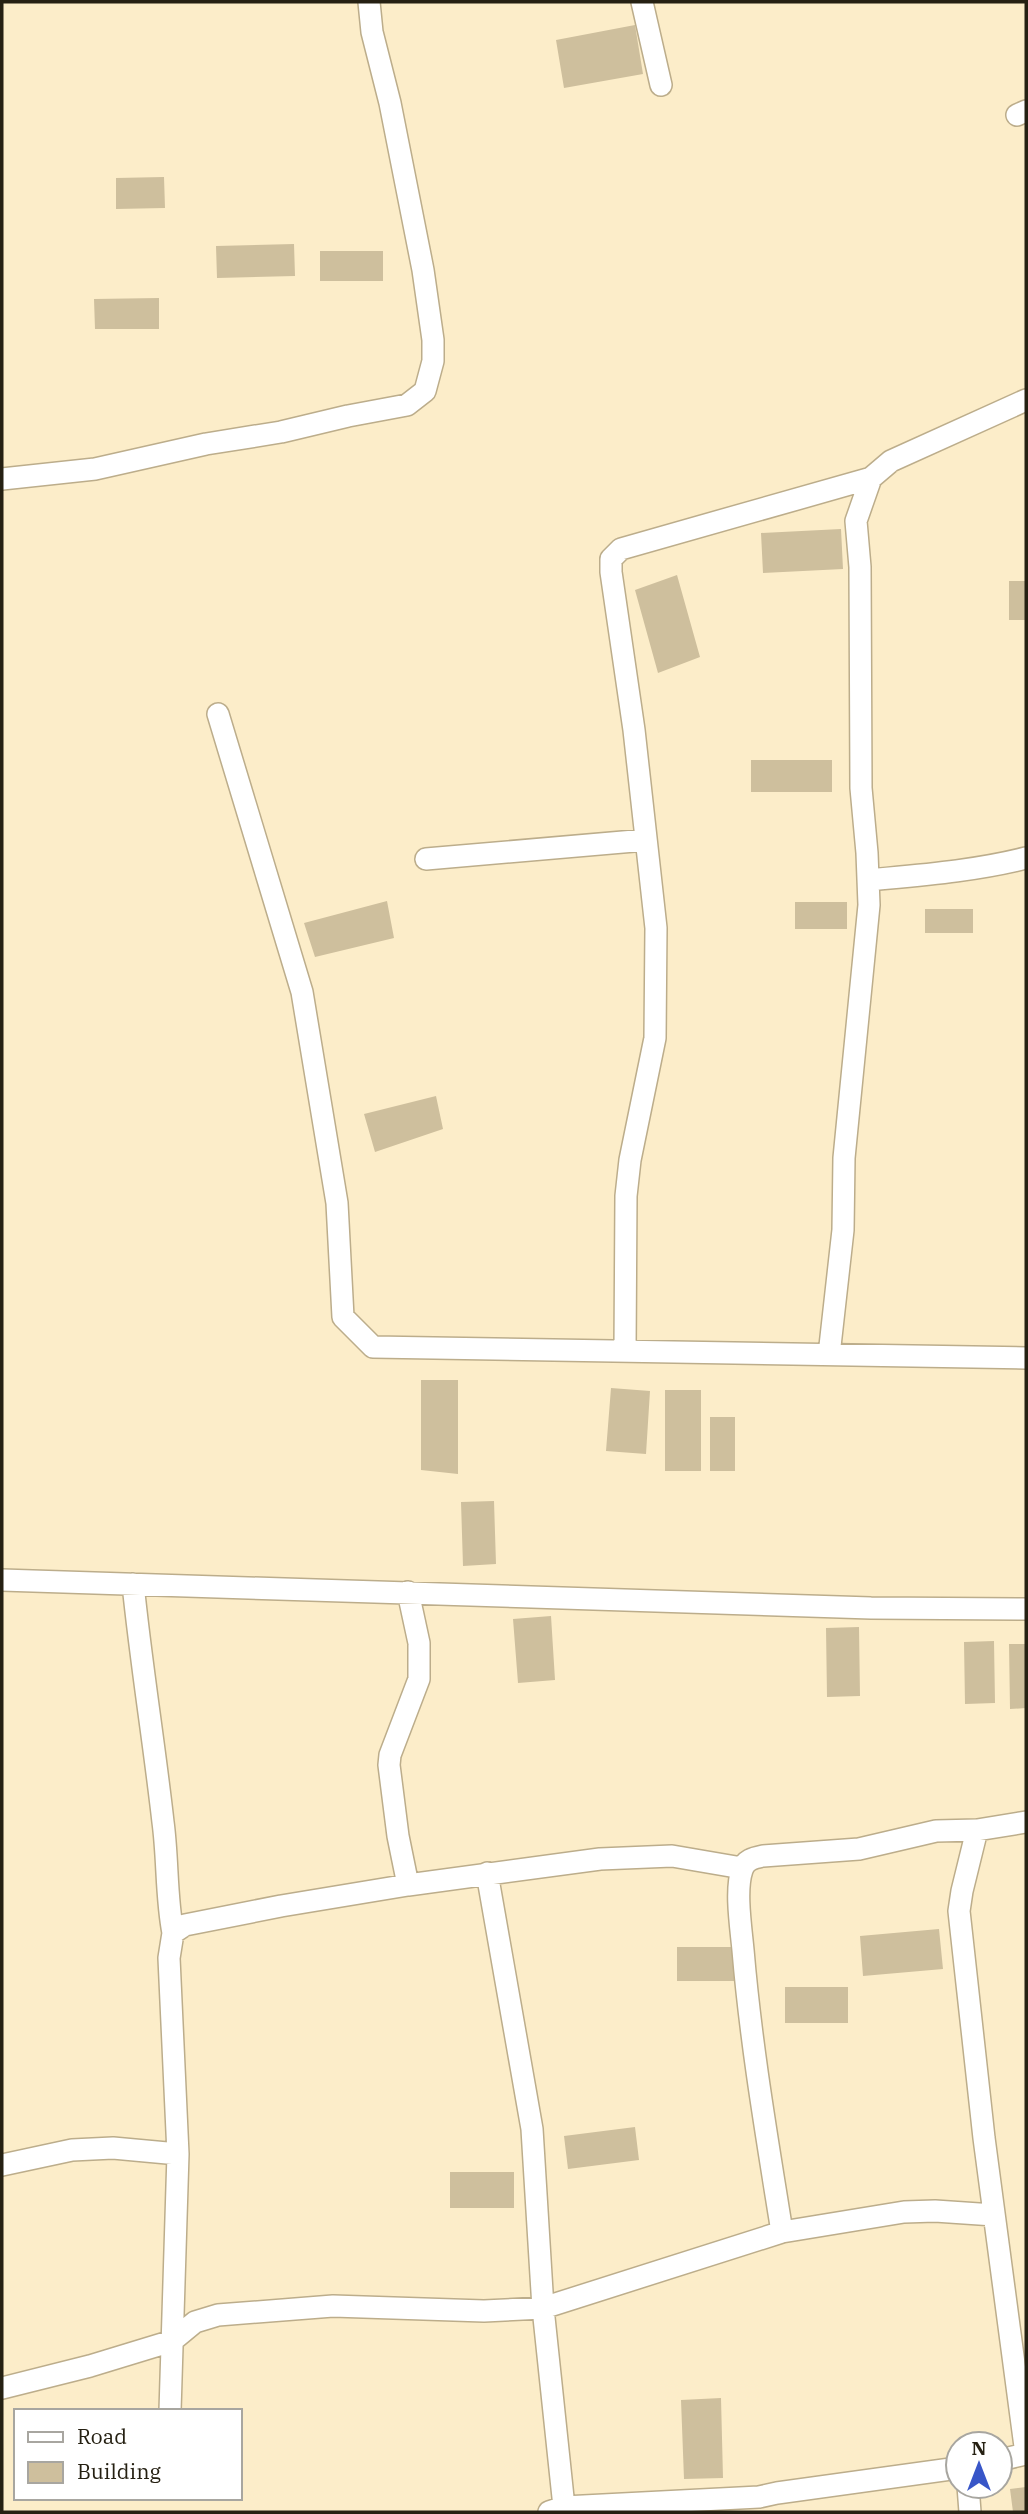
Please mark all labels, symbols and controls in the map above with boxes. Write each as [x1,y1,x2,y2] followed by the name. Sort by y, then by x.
[14,2409,242,2500] legend
[77,2422,127,2450] text: Road
[944,2430,1014,2500] north arrow
[971,2436,987,2460] text: N
[77,2457,162,2485] text: Building

